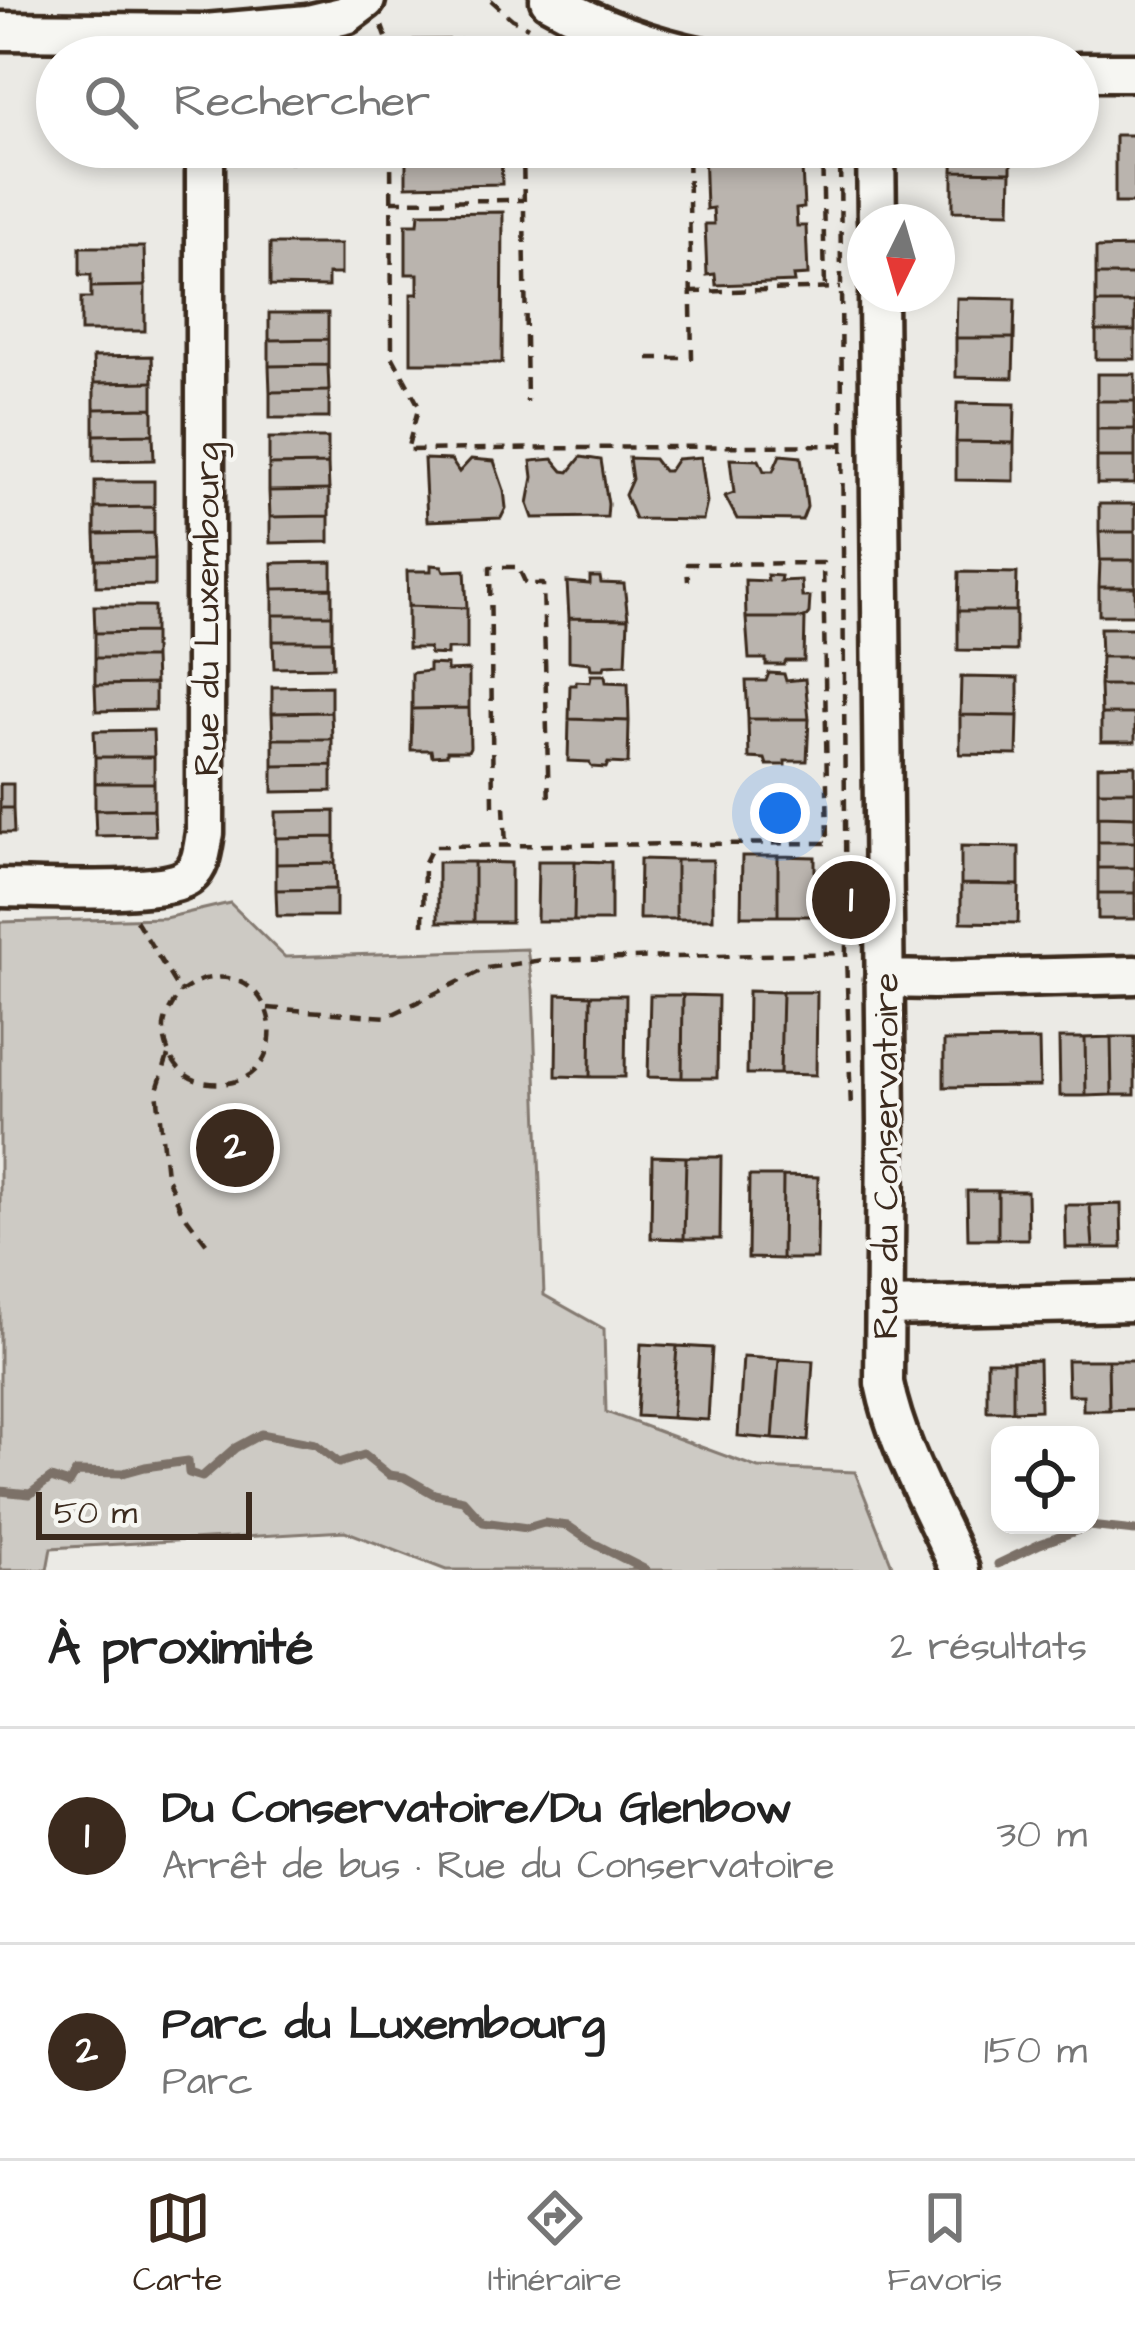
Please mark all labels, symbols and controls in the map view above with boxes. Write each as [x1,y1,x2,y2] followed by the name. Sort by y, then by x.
[36,36,1099,168] search box
[78,69,144,135] icon: search
[174,71,430,133] text: Rechercher
[847,204,955,312] north arrow
[182,442,234,776] street label: Rue du Luxembourg
[750,783,810,843] your location
[812,855,890,945] pin: 1
[861,973,912,1339] street label: Rue du Conservatoire
[196,1103,274,1193] pin: 2
[991,1426,1099,1534] map controls
[991,1426,1099,1534] button: locate
[36,1486,252,1539] scale bar
[54,1490,137,1536] text: 50 m
[48,1613,314,1684] text: À proximité
[890,1621,1087,1675] text: 2 résultats
[162,1778,792,1840] text: Du Conservatoire/Du Glenbow
[85,1809,90,1863] text: 1
[997,1809,1087,1863] text: 30 m
[162,1840,834,1894] text: Arrêt de bus · Rue du Conservatoire
[162,1994,605,2056] text: Parc du Luxembourg
[76,2025,98,2079] text: 2
[984,2025,1087,2079] text: 150 m
[162,2056,253,2110] text: Parc
[133,2185,222,2303] tab: Carte
[488,2185,622,2303] tab: Itinéraire
[887,2185,1002,2303] tab: Favoris

